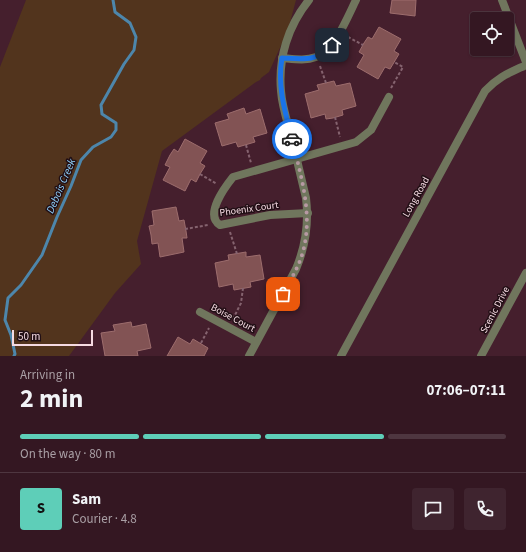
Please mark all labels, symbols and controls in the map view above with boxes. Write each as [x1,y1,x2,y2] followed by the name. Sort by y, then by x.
[470,12,514,56] map controls
[470,12,514,56] button: locate
[315,28,349,62] pin
[321,34,343,56] icon: home
[272,119,312,159] courier
[281,128,303,150] icon: car
[43,156,80,216] water label: Debois Creek
[399,174,433,220] street label: Long Road
[219,198,280,220] street label: Phoenix Court
[266,277,300,311] pin
[272,283,294,305] icon: bag
[477,284,513,336] street label: Scenic Drive
[208,300,258,336] street label: Boise Court
[12,328,93,347] scale bar
[18,329,40,344] text: 50 m
[20,366,75,384] text: Arriving in
[20,380,83,417] text: 2 min
[426,380,506,401] text: 07:06–07:11
[20,445,115,463] text: On the way · 80 m
[412,488,454,530] button: chat
[464,488,506,530] button: phone
[72,489,101,510] text: Sam
[37,498,45,519] text: S
[72,510,137,528] text: Courier · 4.8

